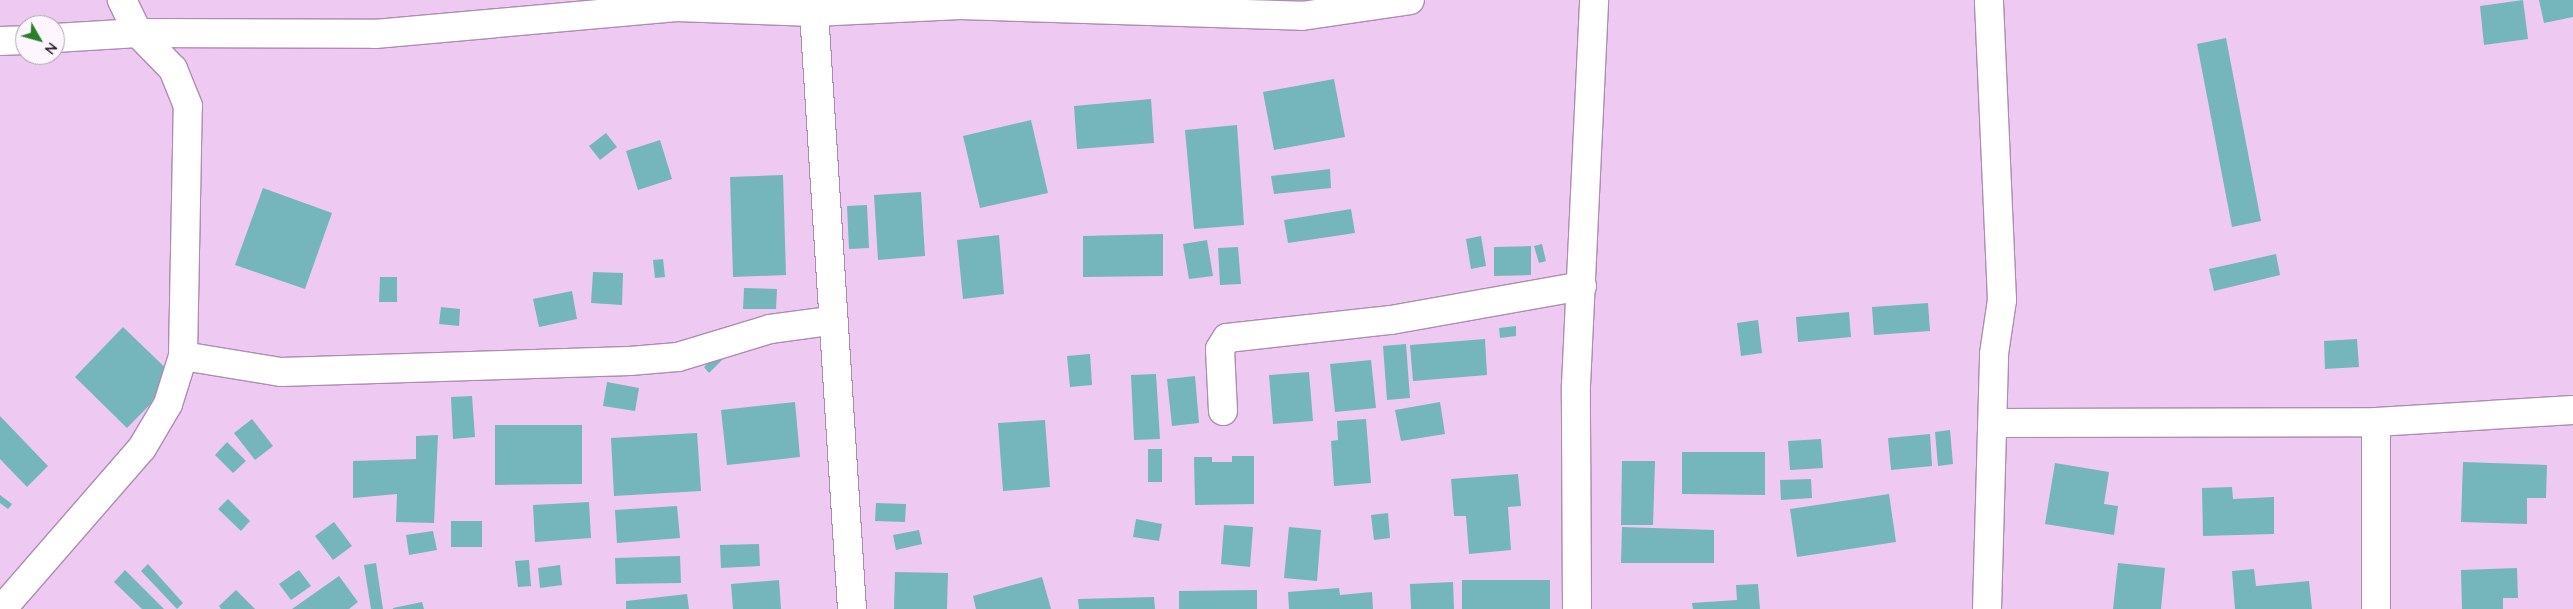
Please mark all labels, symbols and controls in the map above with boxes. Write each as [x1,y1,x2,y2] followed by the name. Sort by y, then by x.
[15,15,65,65] north arrow
[41,39,61,58] text: N

